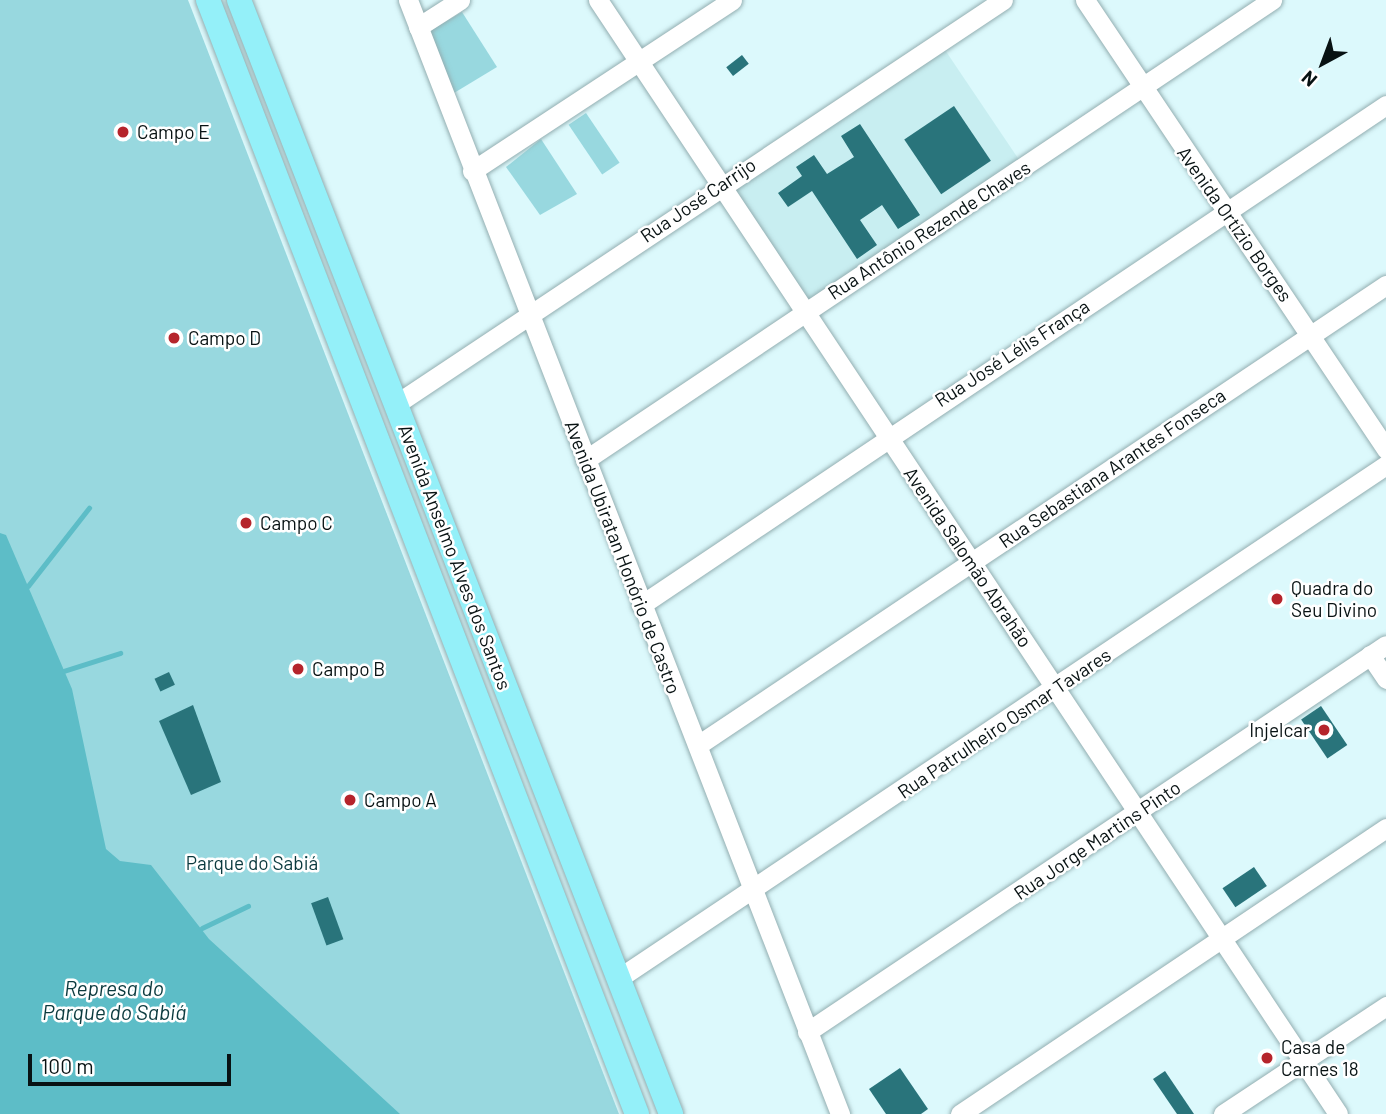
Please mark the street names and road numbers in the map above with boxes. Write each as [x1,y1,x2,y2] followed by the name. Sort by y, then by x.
[1173,142,1297,306] street label: Avenida Ortízio Borges
[636,153,760,247] street label: Rua José Carrijo
[823,156,1035,304] street label: Rua Antônio Rezende Chaves
[930,295,1094,411] street label: Rua José Lélis França
[994,384,1230,552] street label: Rua Sebastiana Arantes Fonseca
[560,417,686,697] street label: Avenida Ubiratan Honório de Castro
[394,421,516,693] street label: Avenida Anselmo Alves dos Santos
[899,463,1037,651] street label: Avenida Salomão Abrahão
[893,643,1115,803] street label: Rua Patrulheiro Osmar Tavares
[1009,776,1185,904] street label: Rua Jorge Martins Pinto

